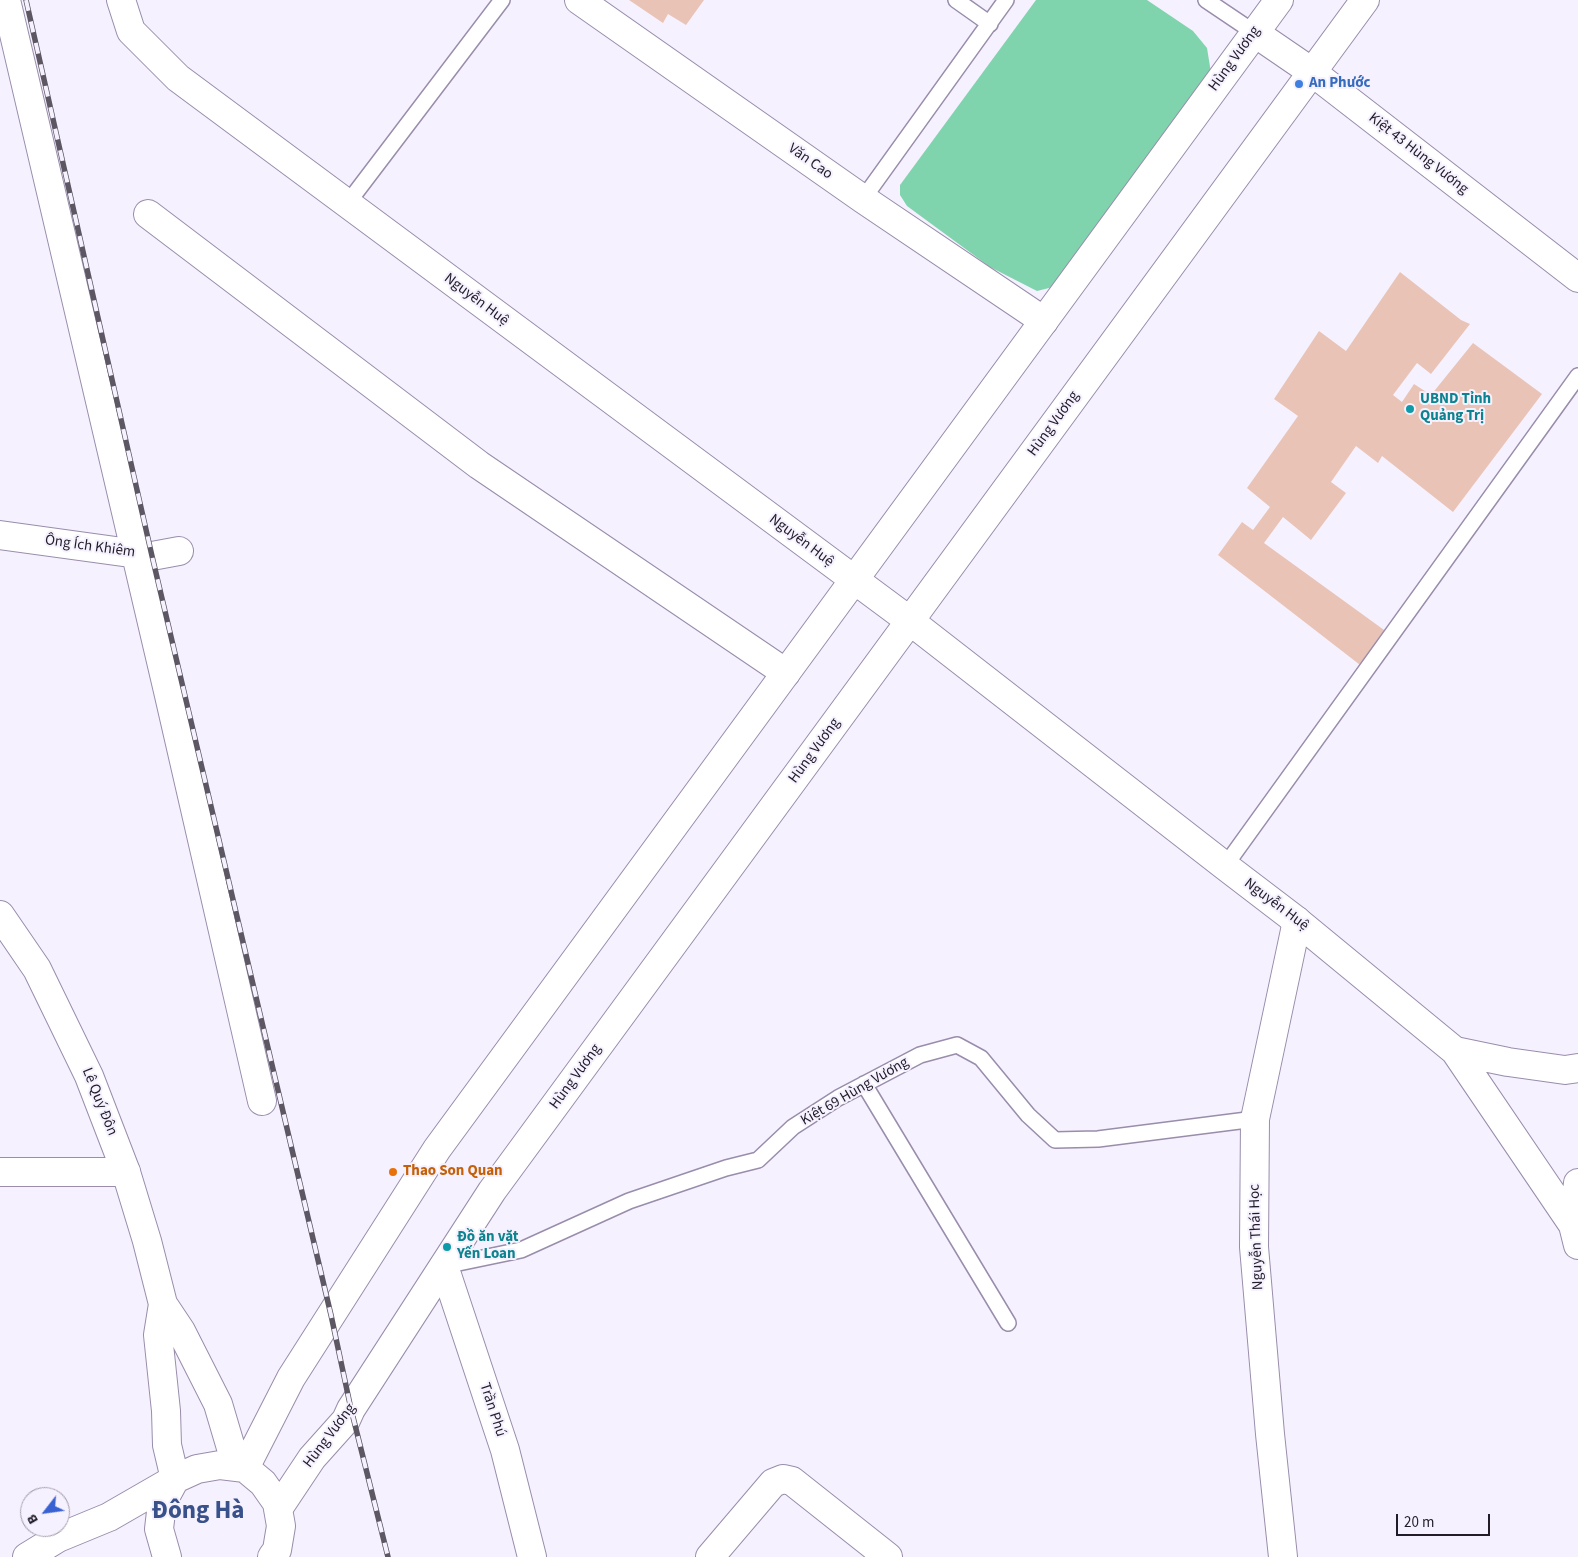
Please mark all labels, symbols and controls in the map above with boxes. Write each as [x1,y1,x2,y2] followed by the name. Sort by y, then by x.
[1205,23,1265,95] street label: Hùng Vương
[1309,75,1371,93] place label: An Phước
[1293,78,1305,90] marker: An Phước
[1365,109,1471,199] street label: Kiệt 43 Hùng Vương
[784,140,836,184] street label: Văn Cao
[440,270,512,330] street label: Nguyễn Huệ
[1024,388,1084,460] street label: Hùng Vương
[1420,391,1491,426] place label: UBND Tỉnh Quảng Trị
[1404,403,1416,415] marker: UBND Tỉnh Quảng Trị
[765,511,837,571] street label: Nguyễn Huệ
[44,532,136,562] street label: Ông Ích Khiêm
[785,715,845,787] street label: Hùng Vương
[1240,875,1312,935] street label: Nguyễn Huệ
[546,1041,606,1113] street label: Hùng Vương
[798,1054,912,1130] street label: Kiệt 69 Hùng Vương
[77,1065,121,1139] street label: Lê Quý Đôn
[403,1163,503,1181] place label: Thao Son Quan
[387,1166,399,1178] marker: Thao Son Quan
[1246,1184,1268,1290] street label: Nguyễn Thái Học
[457,1229,519,1264] place label: Đồ ăn vặt Yến Loan
[441,1241,453,1253] marker: Đồ ăn vặt Yến Loan
[475,1381,509,1439] street label: Trần Phú
[300,1400,360,1472] street label: Hùng Vương
[20,1487,70,1537] north arrow
[152,1498,244,1528] district label: Đông Hà
[1398,1504,1492,1536] scale bar
[22,1510,44,1528] text: B
[1404,1512,1434,1533] text: 20 m

